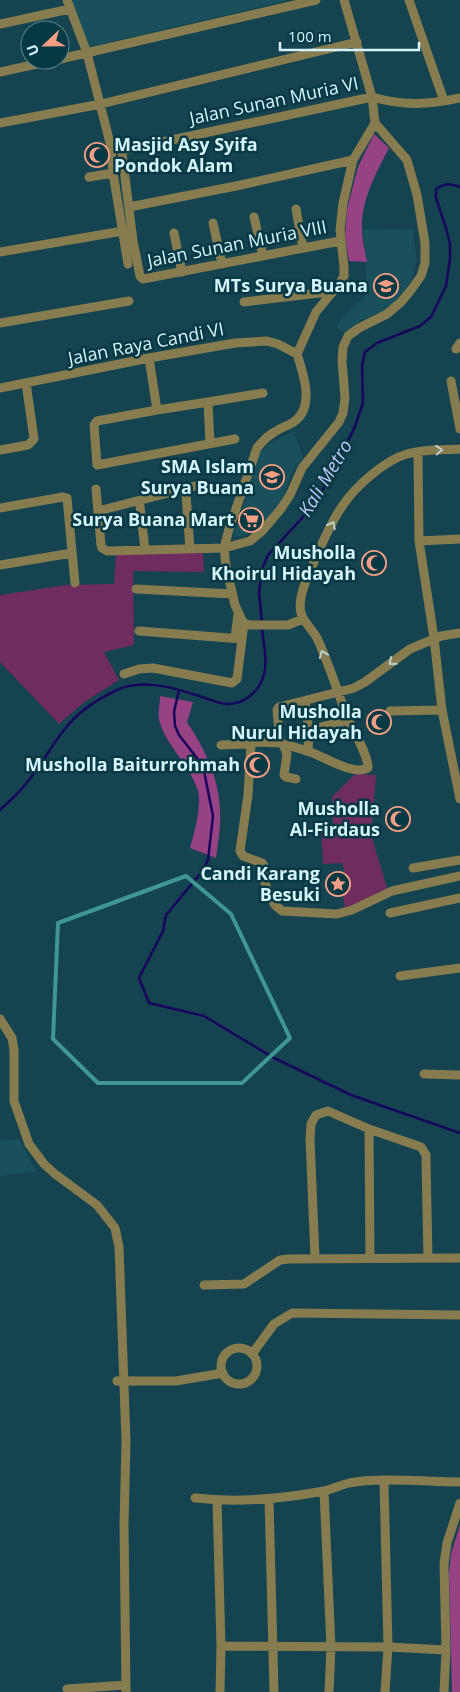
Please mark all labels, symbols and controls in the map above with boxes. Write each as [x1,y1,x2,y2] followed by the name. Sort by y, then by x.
[20,20,70,70] north arrow
[280,20,419,52] scale bar
[288,26,332,46] text: 100 m
[22,42,43,59] text: U
[185,70,361,130] street label: Jalan Sunan Muria VI
[114,132,258,177] place label: Masjid Asy Syifa Pondok Alam
[84,142,110,168] mosque icon: Masjid Asy Syifa Pondok Alam
[143,214,329,273] street label: Jalan Sunan Muria VIII
[214,273,368,297] place label: MTs Surya Buana
[373,273,399,299] school or university icon: MTs Surya Buana
[64,316,226,370] street label: Jalan Raya Candi VI
[292,435,358,521] water label: Kali Metro
[435,445,443,456] one-way arrow
[141,454,254,499] place label: SMA Islam Surya Buana
[259,464,285,490] school or university icon: SMA Islam Surya Buana
[72,507,234,531] place label: Surya Buana Mart
[238,507,264,533] supermarket icon: Surya Buana Mart
[326,521,336,530] one-way arrow
[211,540,356,585] place label: Musholla Khoirul Hidayah
[361,550,387,576] mosque icon: Musholla Khoirul Hidayah
[319,650,330,659] one-way arrow
[388,656,397,665] one-way arrow
[231,699,362,744] place label: Musholla Nurul Hidayah
[366,709,392,735] mosque icon: Musholla Nurul Hidayah
[25,752,240,776] place label: Musholla Baiturrohmah
[244,752,270,778] mosque icon: Musholla Baiturrohmah
[290,796,380,841] place label: Musholla Al-Firdaus
[385,806,411,832] mosque icon: Musholla Al-Firdaus
[200,861,320,906] place label: Candi Karang Besuki
[325,871,351,897] place icon: Candi Karang Besuki

